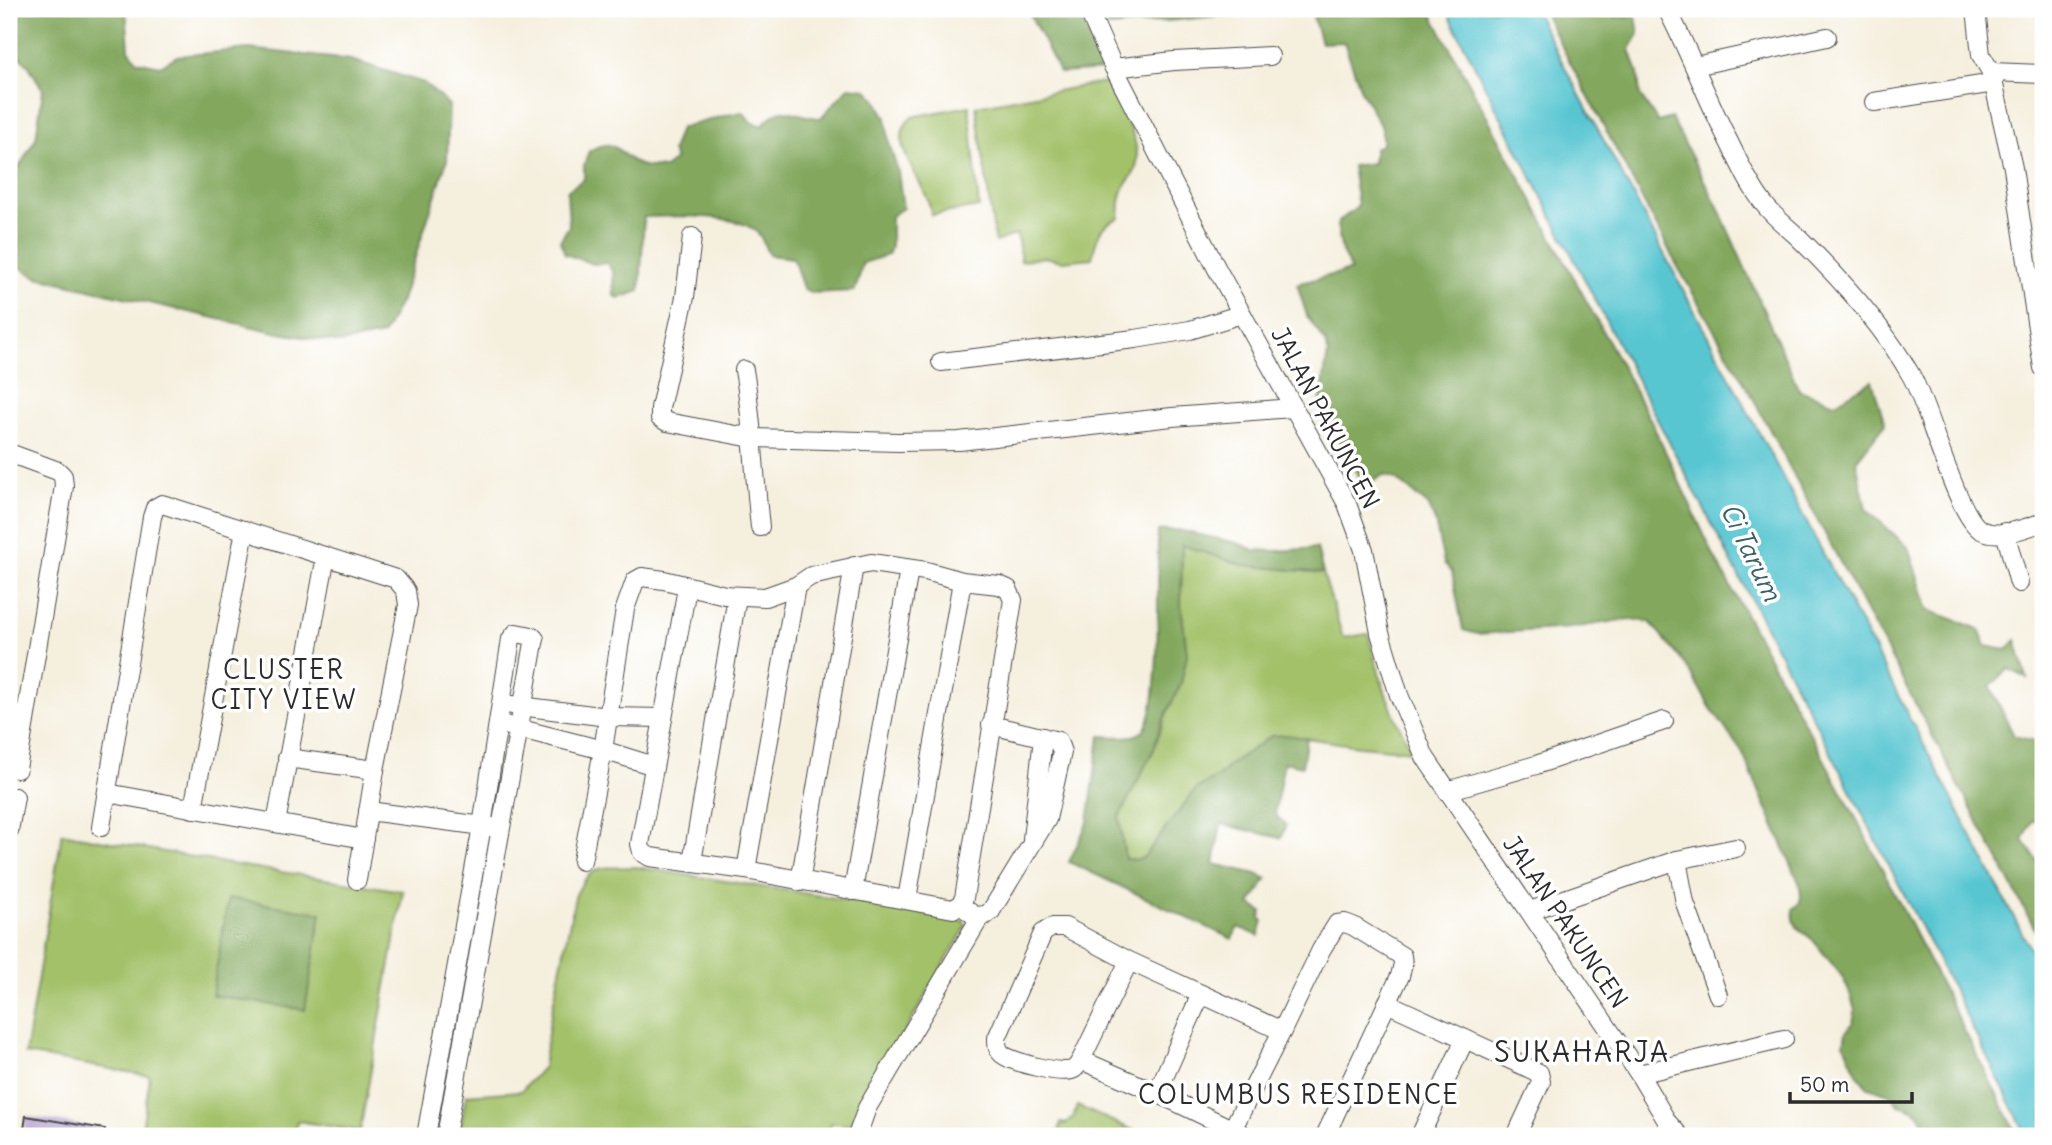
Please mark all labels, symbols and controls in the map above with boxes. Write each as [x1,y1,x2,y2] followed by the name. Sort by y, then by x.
[1265,321,1386,514] street label: JALAN PAKUNCEN
[1714,498,1790,607] water label: Ci Tarum
[210,653,358,716] district label: CLUSTER CITY VIEW
[1497,829,1635,1013] street label: JALAN PAKUNCEN
[1494,1034,1670,1070] district label: SUKAHARJA
[1790,1061,1912,1105] scale bar
[1800,1071,1849,1098] text: 50 m
[1138,1078,1460,1111] district label: COLUMBUS RESIDENCE

